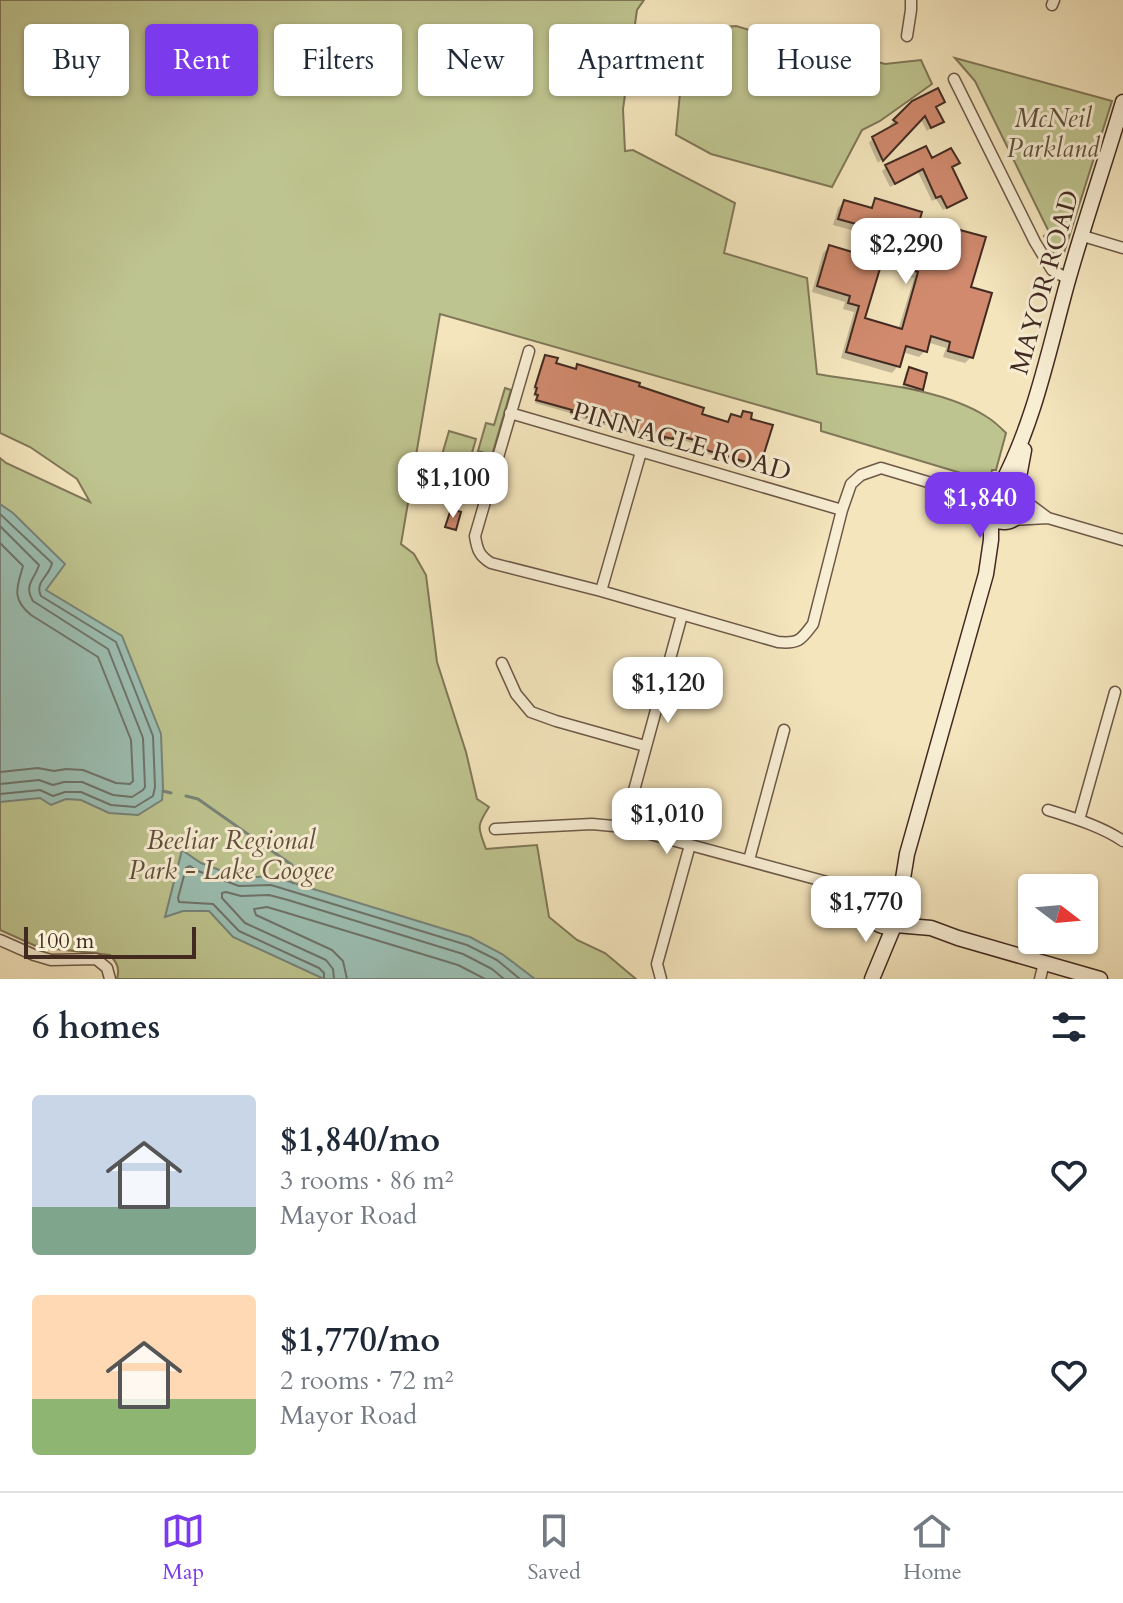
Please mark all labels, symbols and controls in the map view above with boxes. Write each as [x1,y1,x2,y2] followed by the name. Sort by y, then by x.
[24,24,129,96] chip: Buy
[145,24,258,96] chip: Rent
[274,24,402,96] chip: Filters
[418,24,533,96] chip: New
[549,24,732,96] chip: Apartment
[748,24,880,96] chip: House
[1007,101,1101,166] park label: McNeil Parkland
[1001,186,1087,378] street label: MAYOR ROAD
[841,218,971,286] pin: $2,290
[869,226,943,261] text: $2,290
[568,394,795,489] street label: PINNACLE ROAD
[388,452,518,520] pin: $1,100
[416,460,490,495] text: $1,100
[915,472,1045,540] pin: $1,840
[943,480,1017,515] text: $1,840
[603,657,733,725] pin: $1,120
[631,665,705,700] text: $1,120
[602,788,732,856] pin: $1,010
[630,796,704,831] text: $1,010
[128,823,335,888] park label: Beeliar Regional Park - Lake Coogee
[1018,874,1098,954] north arrow
[1018,874,1098,954] map controls
[801,876,931,944] pin: $1,770
[829,884,903,919] text: $1,770
[24,923,196,959] scale bar
[36,926,94,956] text: 100 m
[32,1004,160,1050] text: 6 homes
[1047,1005,1091,1049] icon: filters
[280,1117,440,1163] text: $1,840/mo
[96,1127,192,1223] icon: home
[1047,1153,1091,1197] icon: heart
[280,1163,453,1198] text: 3 rooms · 86 m²
[280,1198,417,1233] text: Mayor Road
[280,1317,440,1363] text: $1,770/mo
[96,1327,192,1423] icon: home
[1047,1353,1091,1397] icon: heart
[280,1363,453,1398] text: 2 rooms · 72 m²
[280,1398,417,1433] text: Mayor Road
[161,1509,205,1587] tab: Map
[527,1509,581,1587] tab: Saved
[903,1509,962,1587] tab: Home

